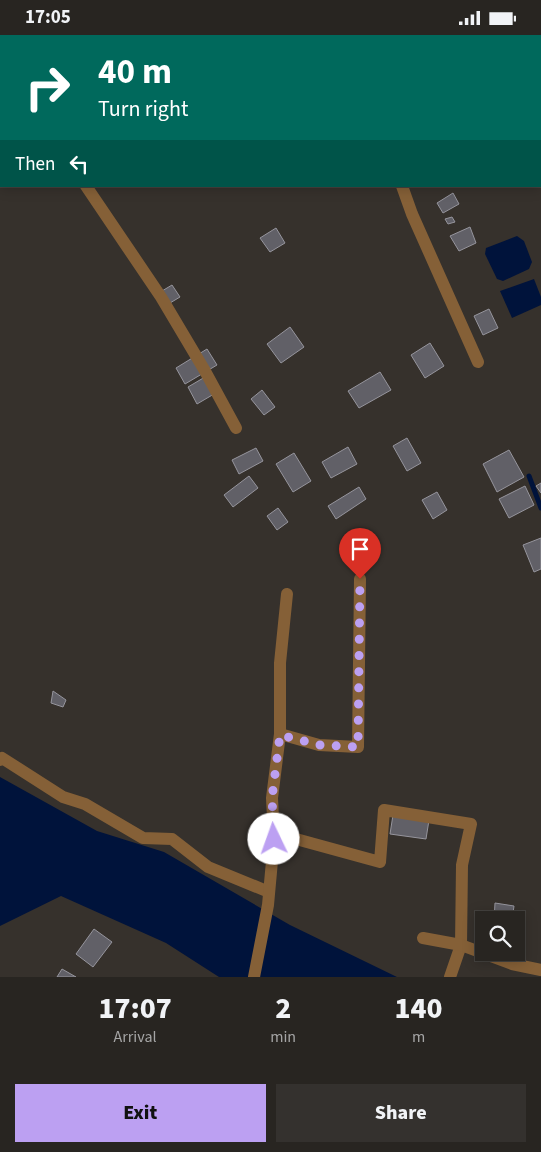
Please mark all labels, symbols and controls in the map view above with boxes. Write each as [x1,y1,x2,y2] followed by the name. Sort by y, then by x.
[25,4,71,31] text: 17:05
[98,47,172,97] text: 40 m
[15,55,80,120] icon: right
[98,93,188,125] text: Turn right
[65,150,93,178] icon: left
[15,151,55,178] text: Then
[339,528,381,579] pin
[346,535,374,563] icon: arrive
[247,812,299,864] position arrow
[475,911,525,961] map controls
[475,911,525,961] button: search
[98,987,172,1030] text: 17:07
[275,987,291,1030] text: 2
[395,987,443,1030] text: 140
[114,1026,157,1048] text: Arrival
[270,1026,296,1048] text: min
[412,1026,425,1048] text: m
[15,1084,266,1142] button: Exit
[276,1084,526,1142] button: Share

